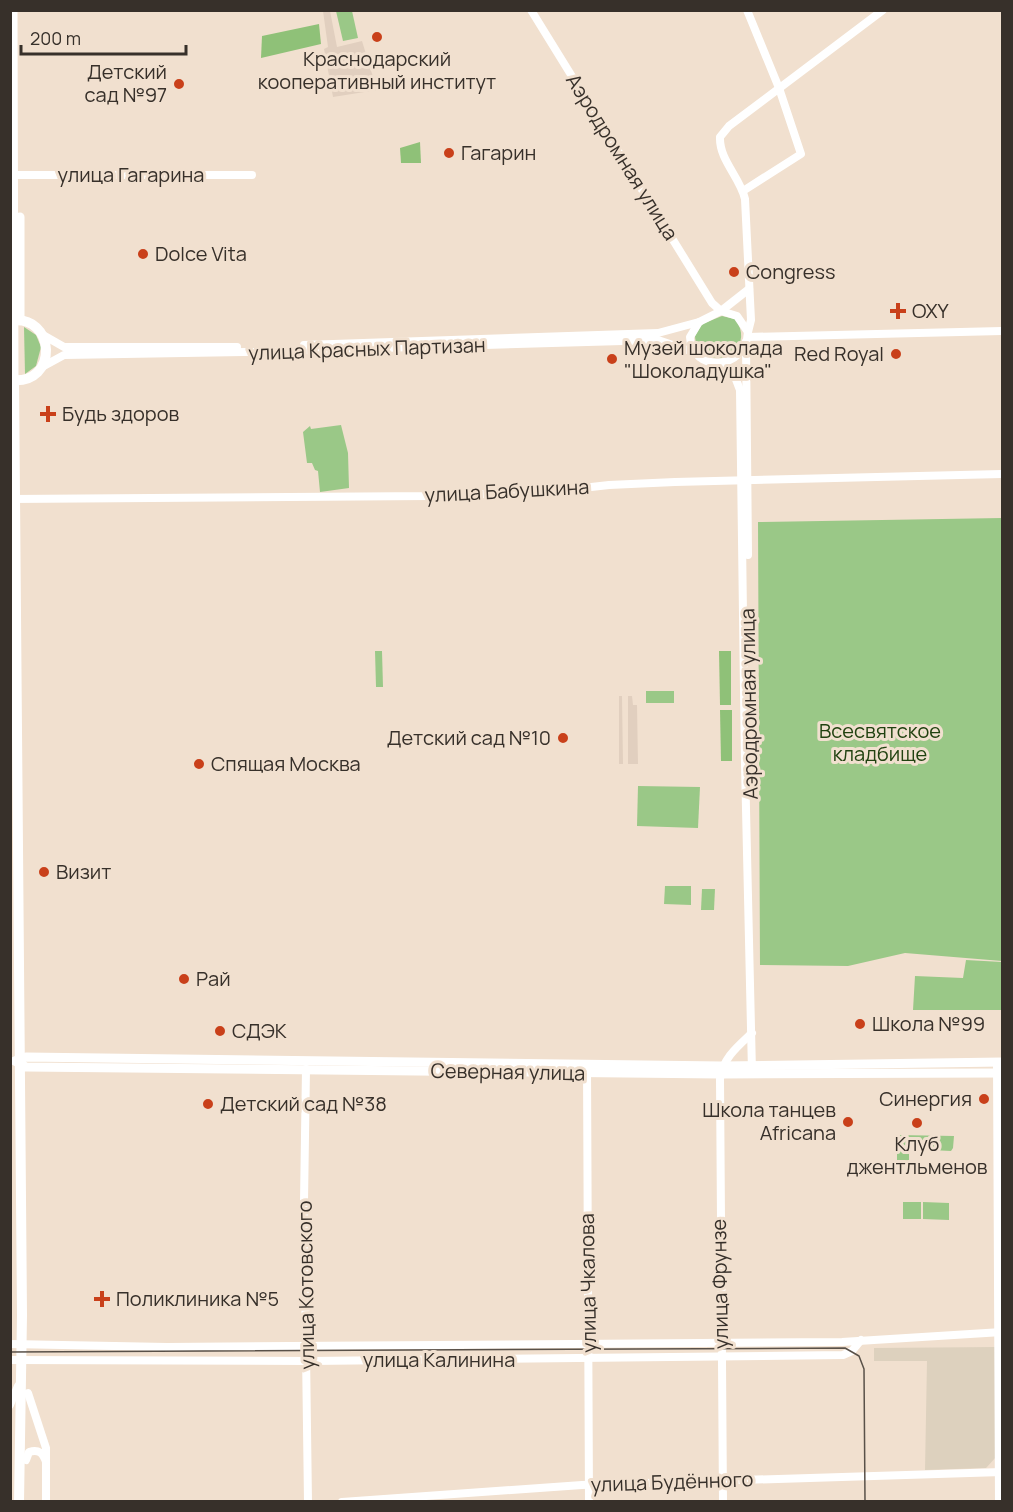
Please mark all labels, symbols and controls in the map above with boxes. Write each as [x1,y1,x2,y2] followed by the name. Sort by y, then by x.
[21,18,186,56] scale bar
[30,26,81,50] text: 200 m
[370,30,384,44] marker: Краснодарский кооперативный институт
[258,45,496,95] place label: Краснодарский кооперативный институт
[85,58,167,108] place label: Детский сад №97
[560,68,685,245] street label: Аэродромная улица
[172,77,186,91] marker: Детский сад №97
[461,139,536,166] place label: Гагарин
[442,146,456,160] marker: Гагарин
[58,161,204,188] street label: улица Гагарина
[155,240,247,267] place label: Dolce Vita
[136,247,150,261] marker: Dolce Vita
[746,258,836,285] place label: Congress
[727,265,741,279] marker: Congress
[912,297,950,324] place label: OXY
[889,302,907,320] marker: OXY
[248,331,486,366] street label: улица Красных Партизан
[624,334,783,384] place label: Музей шоколада "Шоколадушка"
[794,340,884,367] place label: Red Royal
[889,347,903,361] marker: Red Royal
[605,352,619,366] marker: Музей шоколада "Шоколадушка"
[62,400,179,427] place label: Будь здоров
[39,405,57,423] marker: Будь здоров
[424,473,590,508] street label: улица Бабушкина
[733,608,764,800] street label: Аэродромная улица
[819,717,941,767] park label: Всесвятское кладбище
[387,724,551,751] place label: Детский сад №10
[556,731,570,745] marker: Детский сад №10
[211,750,361,777] place label: Спящая Москва
[192,757,206,771] marker: Спящая Москва
[56,858,111,885] place label: Визит
[37,865,51,879] marker: Визит
[196,965,231,992] place label: Рай
[177,972,191,986] marker: Рай
[872,1010,985,1037] place label: Школа №99
[232,1017,287,1044] place label: СДЭК
[853,1017,867,1031] marker: Школа №99
[213,1024,227,1038] marker: СДЭК
[430,1057,586,1086] street label: Северная улица
[879,1085,972,1112] place label: Синергия
[220,1090,387,1117] place label: Детский сад №38
[977,1092,991,1106] marker: Синергия
[702,1096,836,1146] place label: Школа танцев Africana
[201,1097,215,1111] marker: Детский сад №38
[841,1115,855,1129] marker: Школа танцев Africana
[910,1116,924,1130] marker: Клуб джентльменов
[846,1130,988,1180] place label: Клуб джентльменов
[291,1200,320,1370] street label: улица Котовского
[573,1213,602,1353] street label: улица Чкалова
[705,1219,734,1349] street label: улица Фрунзе
[116,1285,279,1312] place label: Поликлиника №5
[93,1290,111,1308] marker: Поликлиника №5
[363,1346,515,1373] street label: улица Калинина
[590,1465,754,1498] street label: улица Будённого

